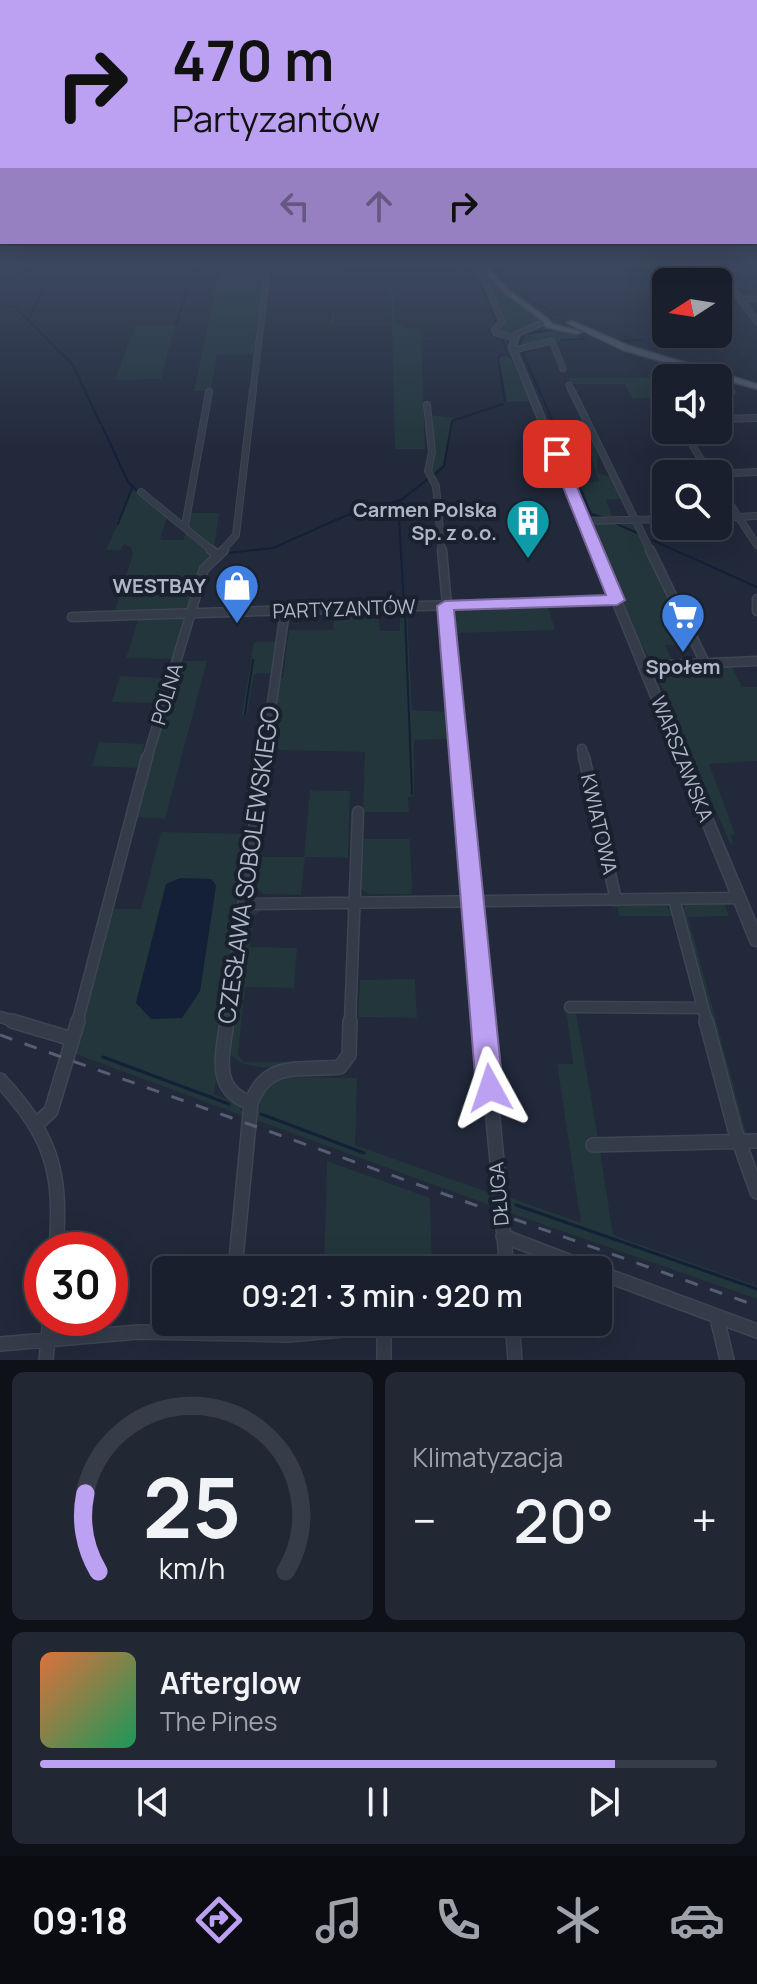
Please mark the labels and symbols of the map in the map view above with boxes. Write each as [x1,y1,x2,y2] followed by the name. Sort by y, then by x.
[652,268,732,348] north arrow
[523,420,591,488] pin
[353,496,497,546] place label: Carmen Polska Sp. z o.o.
[504,497,552,560] building icon: Carmen Polska Sp. z o.o.
[213,562,261,625] shop icon: WESTBAY
[113,572,207,599] place label: WESTBAY
[659,591,707,654] supermarket icon: Społem
[272,593,416,624] street label: PARTYZANTÓW
[645,653,721,680] place label: Społem
[144,659,189,728] street label: POLNA
[645,692,720,826] street label: WARSZAWSKA
[209,704,286,1026] street label: CZESŁAWA SOBOLEWSKIEGO
[575,771,624,877] street label: KWIATOWA
[448,1046,532,1130] position arrow
[482,1161,515,1227] street label: DŁUGA
[24,1232,128,1336] speed limit sign: 30

